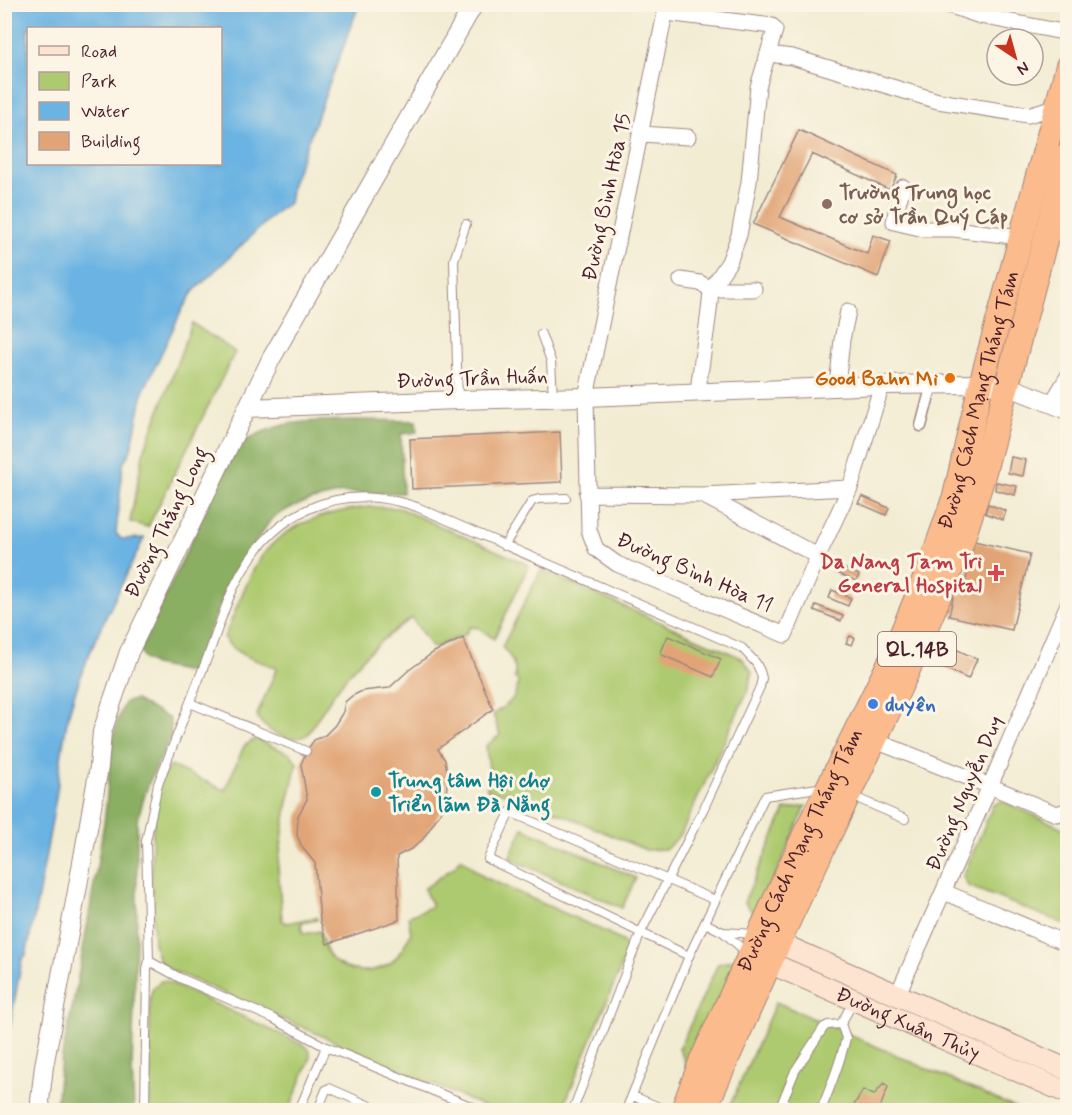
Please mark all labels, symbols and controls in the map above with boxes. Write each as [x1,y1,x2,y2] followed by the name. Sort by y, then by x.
[27,27,222,165] legend
[985,27,1045,87] north arrow
[81,40,117,64] text: Road
[1012,56,1033,80] text: N
[81,70,117,94] text: Park
[81,100,130,124] text: Water
[576,111,640,284] street label: Đường Bình Hòa 15
[81,130,141,156] text: Building
[839,179,1008,231] place label: Trường Trung học cơ sở Trần Quý Cáp
[820,197,834,211] marker: Trường Trung học cơ sở Trần Quý Cáp
[931,267,1026,533] street label: Đường Cách Mạng Tháng Tám
[396,362,548,398] street label: Đường Trần Huấn
[815,365,938,393] place label: Good Bahn Mi
[943,371,957,385] marker: Good Bahn Mi
[118,442,217,604] street label: Đường Thăng Long
[611,526,777,622] street label: Đường Bình Hòa 11
[819,548,982,600] place label: Da Nang Tam Tri General Hospital
[987,564,1005,582] marker: Da Nang Tam Tri General Hospital
[878,632,956,666] road number: QL.14B
[885,691,936,719] place label: duyên
[866,697,880,711] marker: duyên
[920,711,1012,876] street label: Đường Nguyễn Duy
[731,724,870,977] street label: Đường Cách Mạng Tháng Tám
[388,767,550,821] place label: Trung tâm Hội chợ Triển lãm Đà Nẵng
[369,785,383,799] marker: Trung tâm Hội chợ Triển lãm Đà Nẵng
[831,981,984,1068] street label: Đường Xuân Thủy

